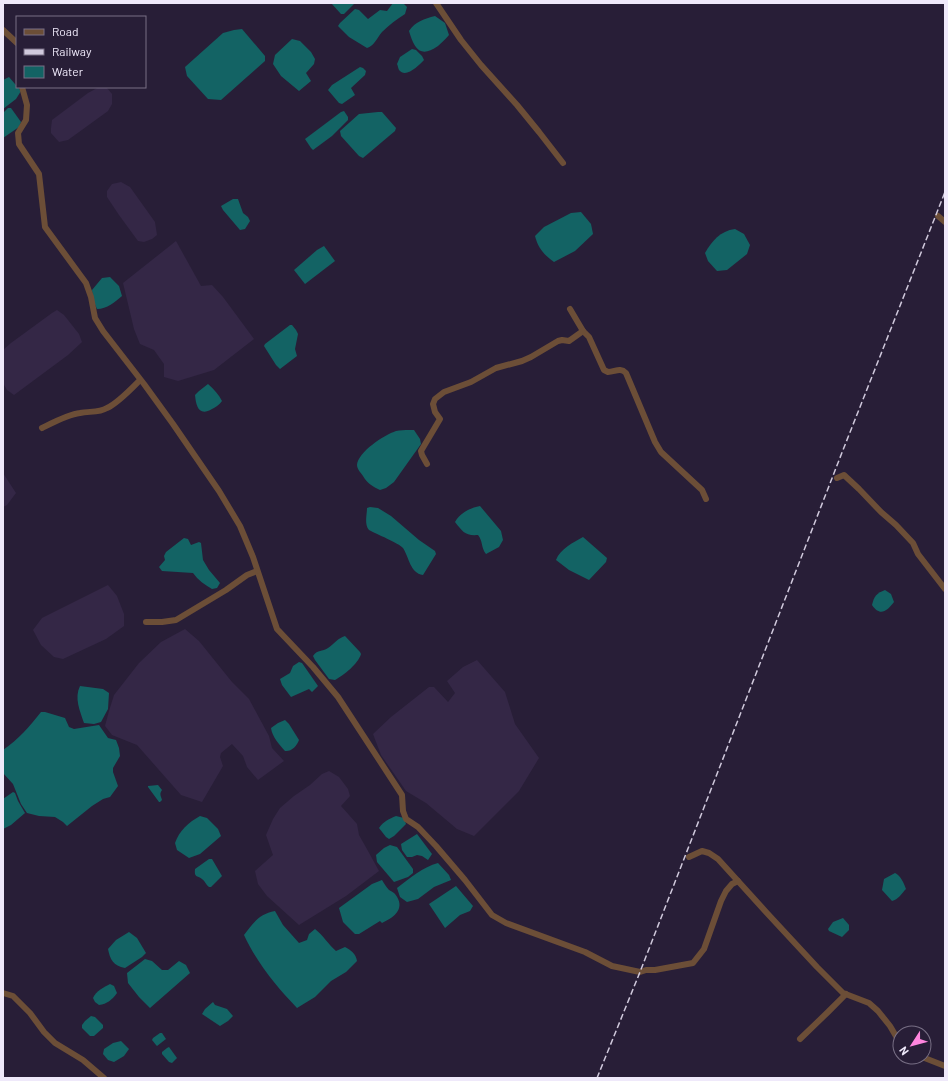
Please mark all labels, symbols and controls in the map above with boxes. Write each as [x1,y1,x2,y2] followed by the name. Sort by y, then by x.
[16,16,146,88] legend
[52,24,79,38] text: Road
[52,44,92,58] text: Railway
[52,64,84,78] text: Water
[892,1025,932,1065] north arrow
[896,1044,911,1058] text: N

